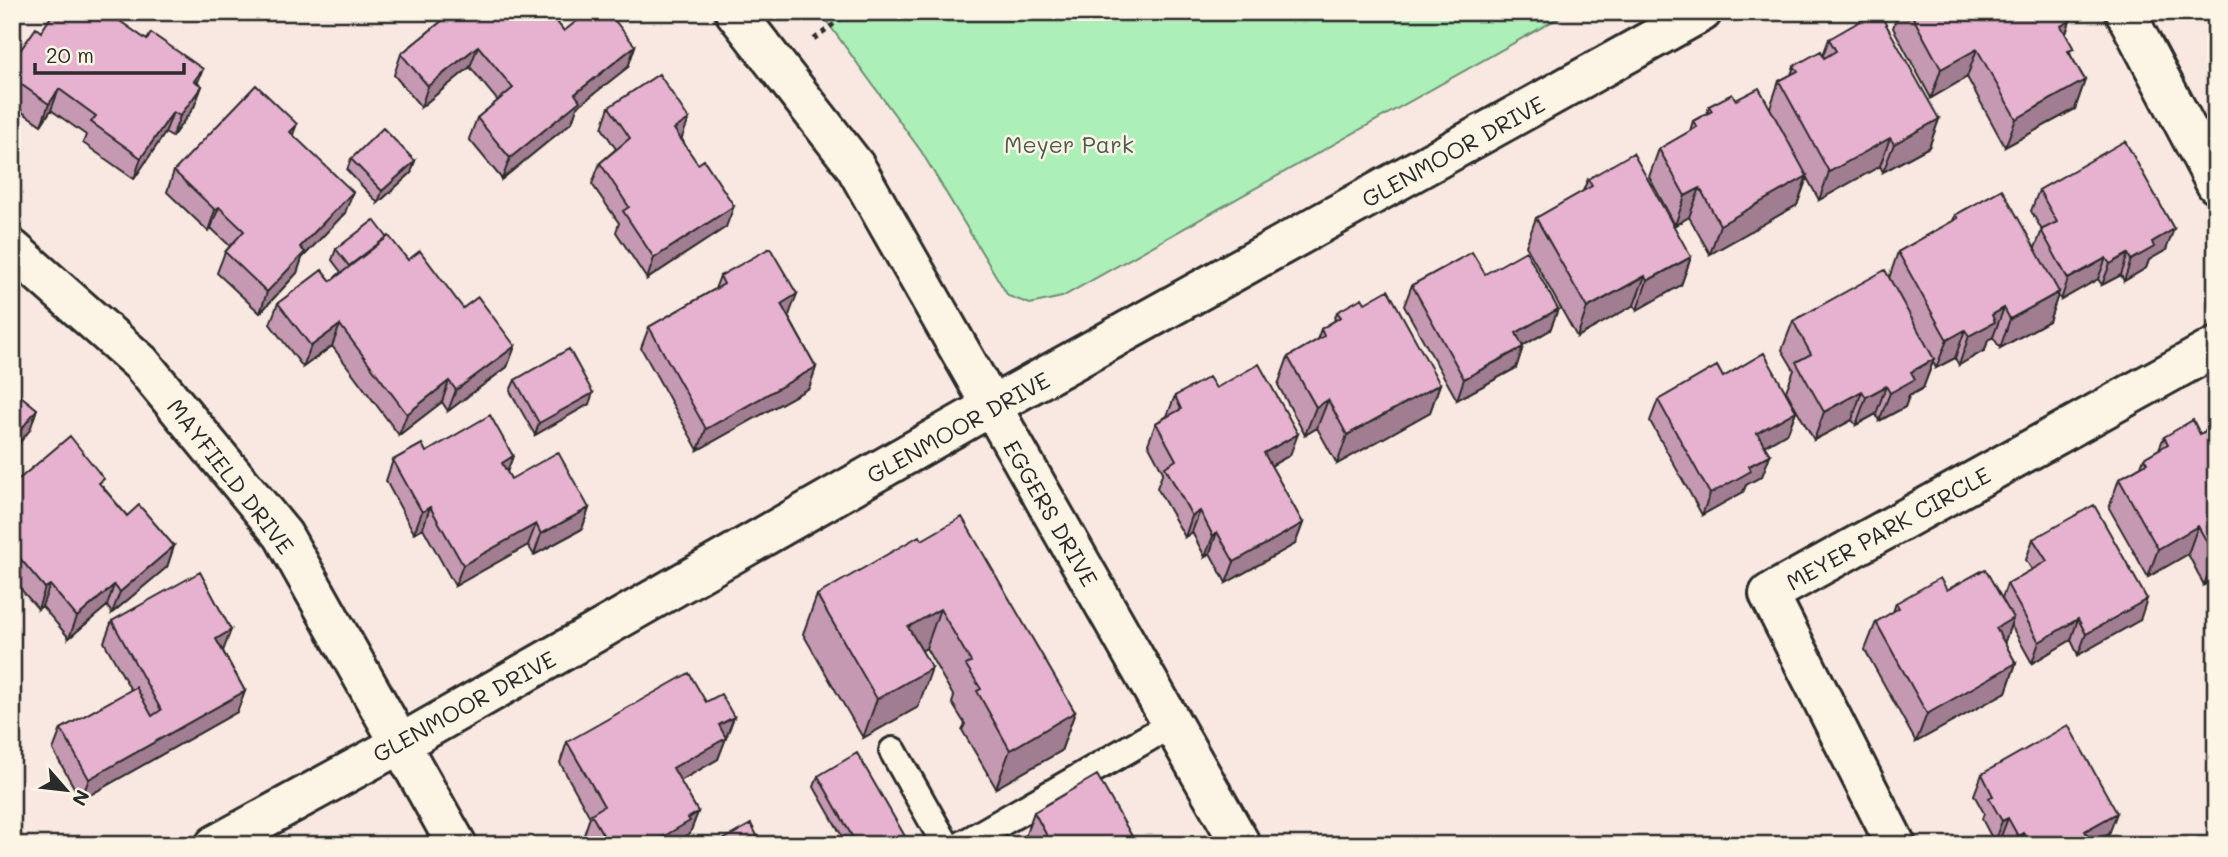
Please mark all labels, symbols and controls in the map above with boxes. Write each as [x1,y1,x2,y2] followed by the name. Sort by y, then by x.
[35,32,184,76] scale bar
[46,41,94,68] text: 20 m
[1356,88,1550,214] street label: GLENMOOR DRIVE
[1004,129,1134,159] park label: Meyer Park
[861,364,1055,490] street label: GLENMOOR DRIVE
[161,392,301,560] street label: MAYFIELD DRIVE
[997,434,1105,592] street label: EGGERS DRIVE
[1781,459,1995,597] street label: MEYER PARK CIRCLE
[367,643,561,769] street label: GLENMOOR DRIVE
[32,756,102,826] north arrow
[67,786,96,810] text: N

